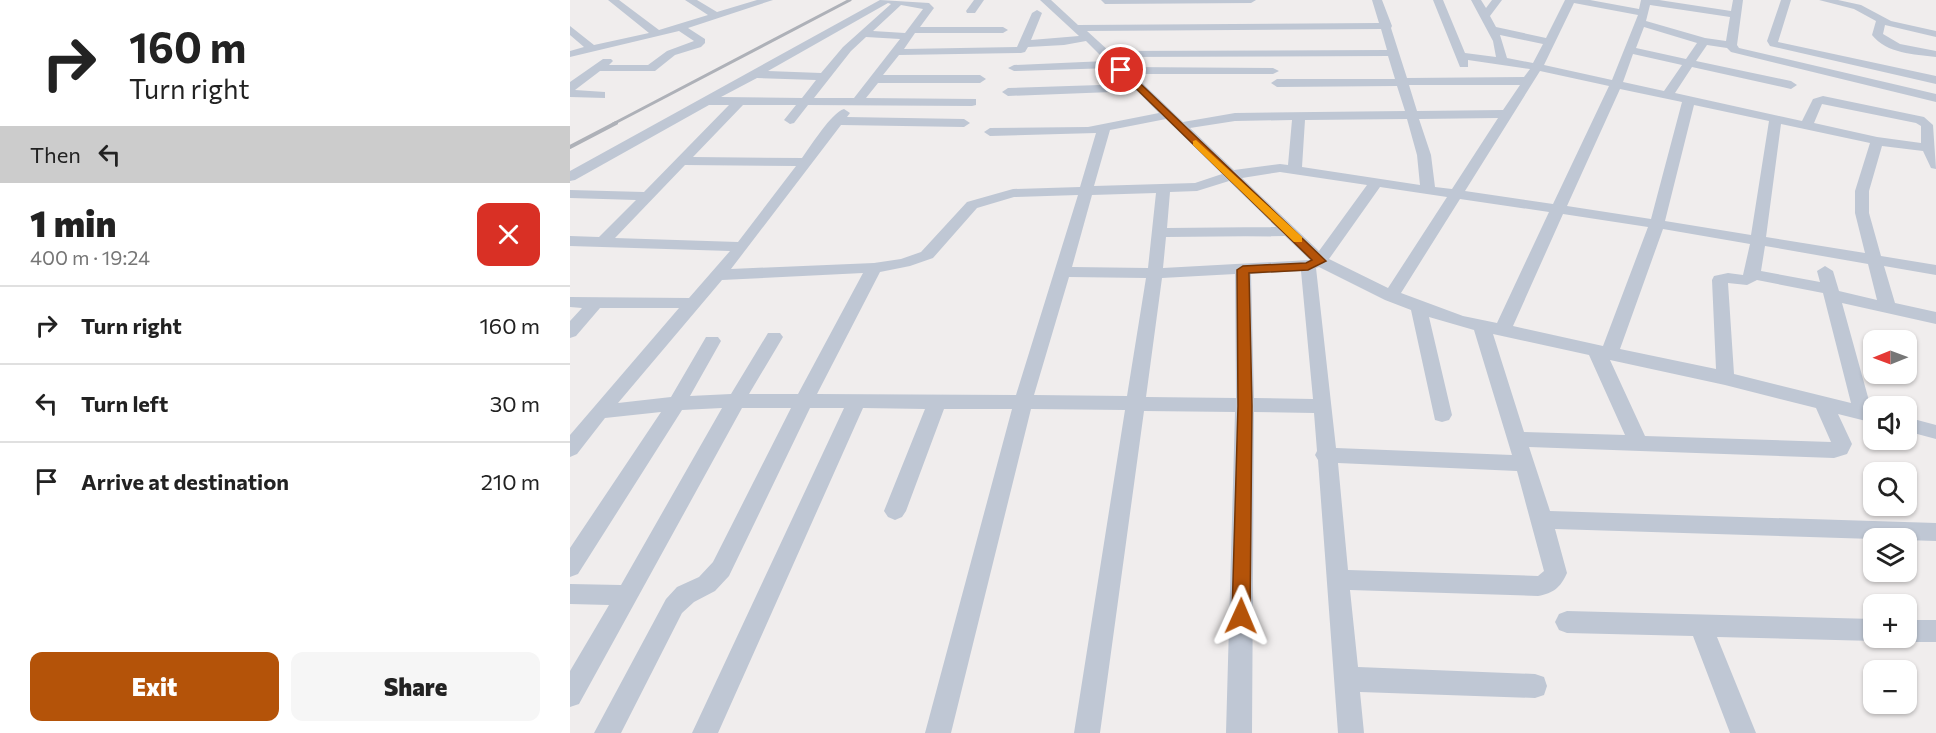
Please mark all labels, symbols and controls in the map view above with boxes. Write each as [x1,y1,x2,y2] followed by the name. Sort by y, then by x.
[129,20,247,72] text: 160 m
[30,24,108,102] icon: right
[1095,44,1146,95] pin
[1104,53,1137,86] icon: arrive
[129,72,249,105] text: Turn right
[93,138,126,171] icon: left
[30,141,81,168] text: Then
[30,200,116,244] text: 1 min
[477,203,540,266] button: close
[30,245,150,269] text: 400 m · 19:24
[30,309,63,342] icon: right
[81,312,182,339] text: Turn right
[479,312,540,339] text: 160 m
[1863,330,1917,384] north arrow
[1863,330,1917,714] map controls
[30,387,63,420] icon: left
[81,390,168,417] text: Turn left
[490,390,540,417] text: 30 m
[1863,396,1917,450] button: sound
[1863,462,1917,516] button: search
[30,465,63,498] icon: arrive
[81,468,289,495] text: Arrive at destination
[481,468,540,495] text: 210 m
[1863,528,1917,582] button: layers
[1209,584,1273,648] position arrow
[1863,594,1917,648] button: +
[30,652,279,721] button: Exit
[291,652,540,721] button: Share
[1863,660,1917,714] button: −

